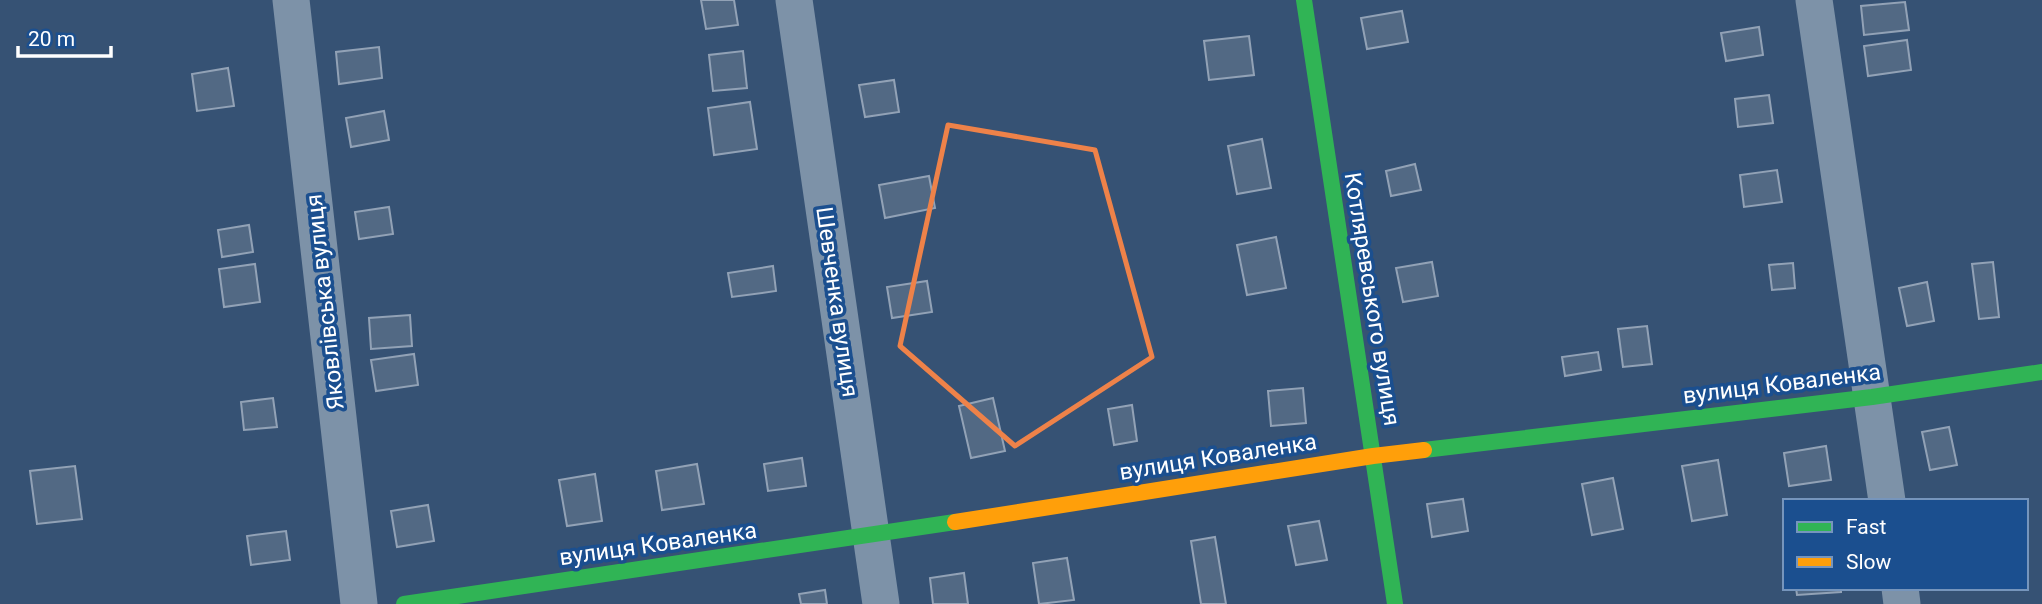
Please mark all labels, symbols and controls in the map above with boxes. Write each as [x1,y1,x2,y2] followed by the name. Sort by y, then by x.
[18,14,110,58] scale bar
[28,27,75,51] text: 20 m
[1339,170,1405,428] street label: Котляревського вулиця
[300,193,350,411] street label: Яковлівська вулиця
[810,205,864,399] street label: Шевченка вулиця
[1682,358,1882,410] street label: вулиця Коваленка
[1118,428,1318,486] street label: вулиця Коваленка
[1783,499,2028,590] legend
[1846,515,1887,539] text: Fast
[558,517,758,571] street label: вулиця Коваленка
[1846,550,1892,574] text: Slow

